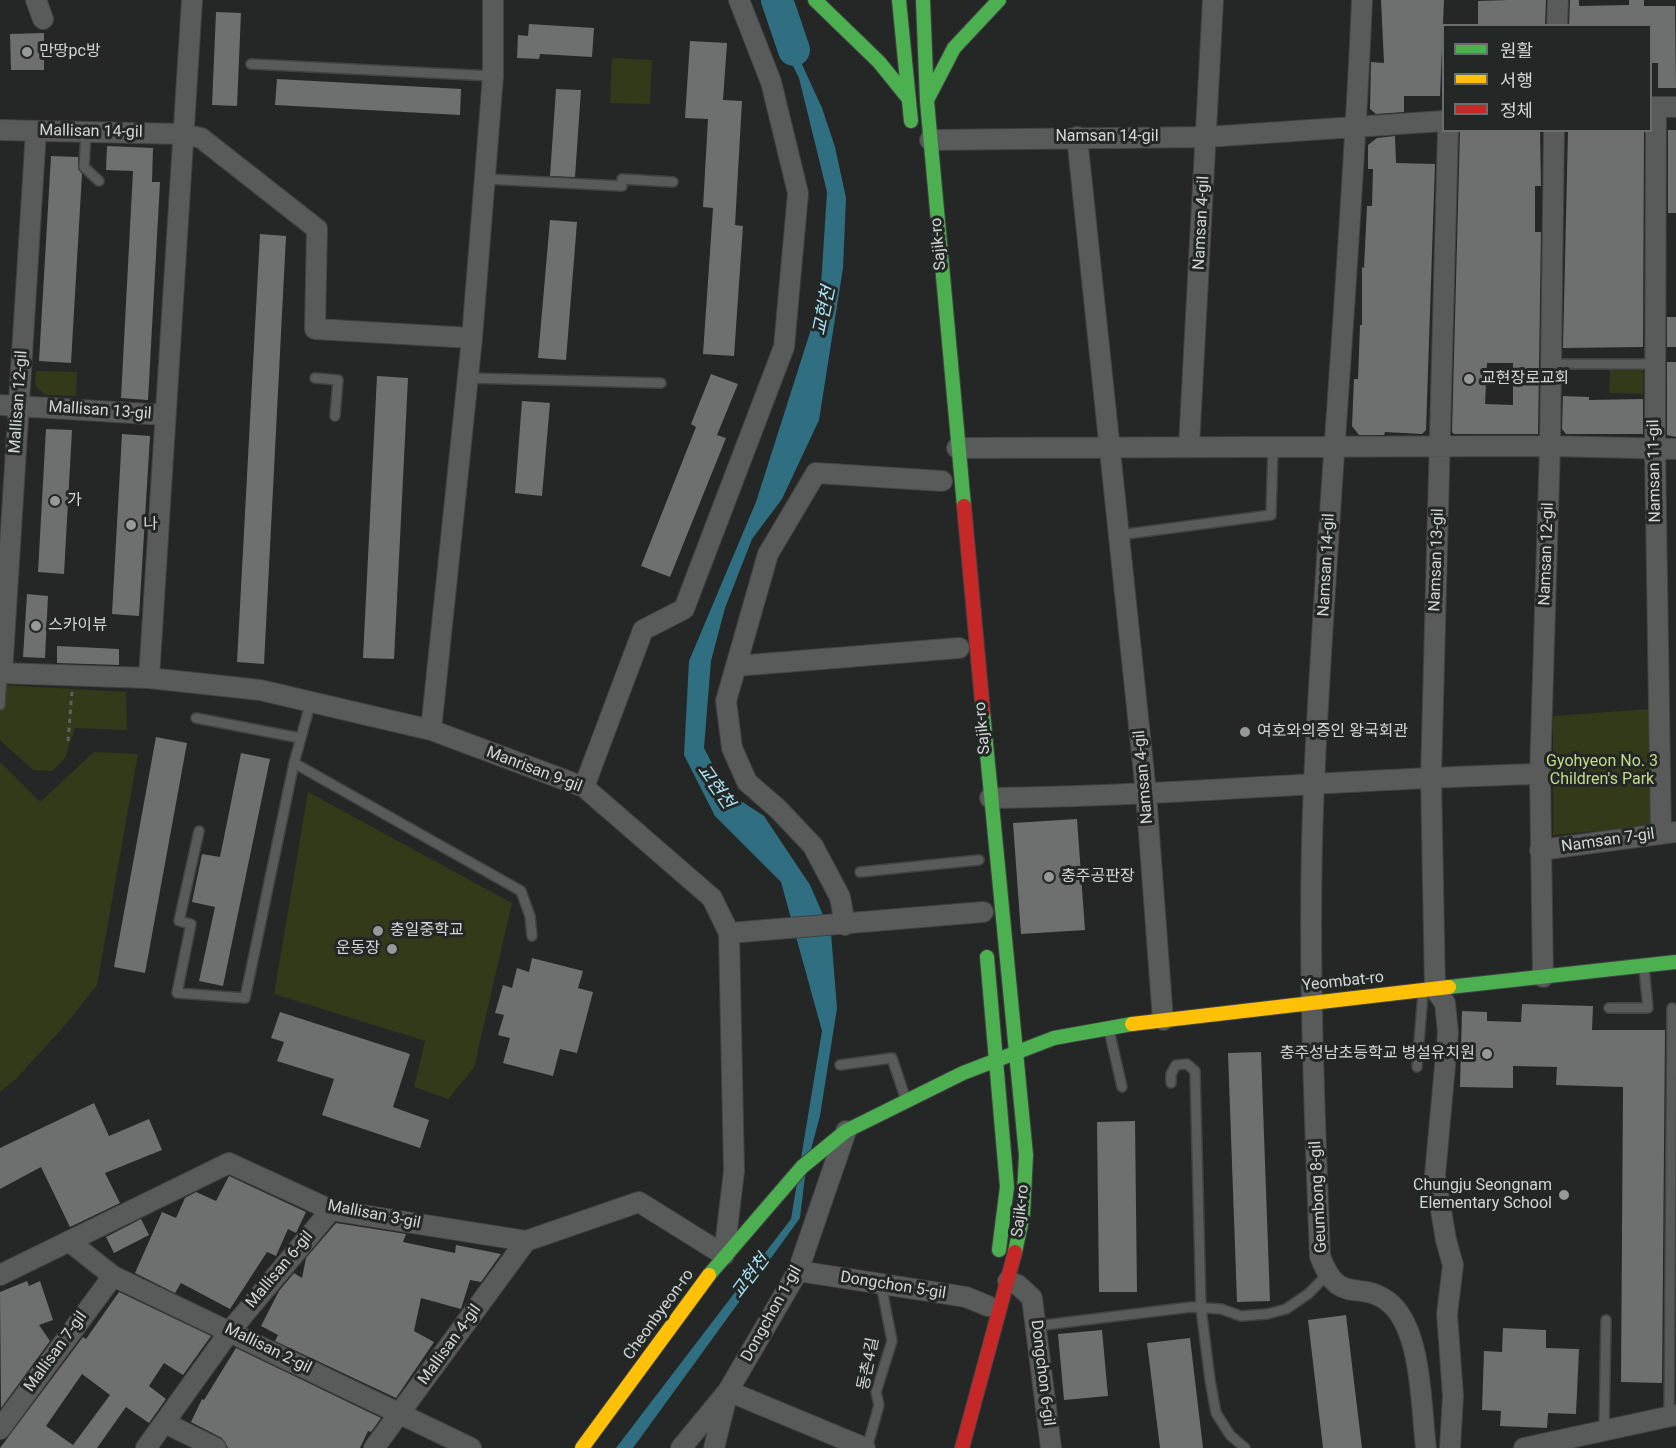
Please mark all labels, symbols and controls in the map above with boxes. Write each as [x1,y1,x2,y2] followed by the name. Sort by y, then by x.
[1442,24,1652,132] legend
[1500,40,1533,61] text: 원활
[39,42,101,62] place label: 만땅pc방
[20,45,34,59] marker: 만땅pc방
[1500,70,1533,91] text: 서행
[1500,100,1533,121] text: 정체
[39,122,143,142] street label: Mallisan 14-gil
[1055,127,1159,147] street label: Namsan 14-gil
[1190,176,1214,270] street label: Namsan 4-gil
[927,217,951,271] street label: Sajik-ro
[809,284,841,338] water label: 교현천
[6,350,32,454] street label: Mallisan 12-gil
[1481,369,1569,389] place label: 교현장로교회
[1462,372,1476,386] marker: 교현장로교회
[48,398,152,424] street label: Mallisan 13-gil
[1645,419,1665,523] street label: Namsan 11-gil
[67,491,82,511] place label: 가
[48,494,62,508] marker: 가
[1536,502,1558,606] street label: Namsan 12-gil
[1426,508,1448,612] street label: Namsan 13-gil
[1315,513,1339,617] street label: Namsan 14-gil
[143,515,158,535] place label: 나
[124,518,138,532] marker: 나
[48,616,107,636] place label: 스카이뷰
[29,619,43,633] marker: 스카이뷰
[971,701,995,755] street label: Sajik-ro
[1257,722,1408,742] place label: 여호와의증인 왕국회관
[1238,725,1252,739] marker: 여호와의증인 왕국회관
[1130,729,1158,825] street label: Namsan 4-gil
[484,743,584,797] street label: Manrisan 9-gil
[1546,752,1658,790] park label: Gyohyeon No. 3 Children's Park
[692,760,738,814] water label: 교현천
[1560,825,1656,857] street label: Namsan 7-gil
[1061,867,1135,887] place label: 충주공판장
[1042,870,1056,884] marker: 충주공판장
[390,921,464,941] place label: 충일중학교
[371,924,385,938] marker: 충일중학교
[336,939,380,959] place label: 운동장
[385,942,399,956] marker: 운동장
[1301,968,1385,996] street label: Yeombat-ro
[1280,1044,1475,1064] place label: 충주성남초등학교 병설유치원
[1480,1047,1494,1061] marker: 충주성남초등학교 병설유치원
[1306,1140,1332,1254] street label: Geumbong 8-gil
[1413,1176,1552,1214] place label: Chungju Seongnam Elementary School
[1008,1184,1034,1238] street label: Sajik-ro
[1557,1188,1571,1202] marker: Chungju Seongnam Elementary School
[326,1197,422,1233] street label: Mallisan 3-gil
[242,1228,318,1312] street label: Mallisan 6-gil
[727,1251,775,1303] water label: 교현천
[738,1263,806,1365] street label: Dongchon 1-gil
[620,1266,698,1364] street label: Cheonbyeon-ro
[839,1268,947,1304] street label: Dongchon 5-gil
[415,1301,485,1389] street label: Mallisan 4-gil
[21,1308,91,1396] street label: Mallisan 7-gil
[1026,1319,1058,1427] street label: Dongchon 6-gil
[221,1320,315,1378] street label: Mallisan 2-gil
[855,1336,883,1392] street label: 동촌4길

